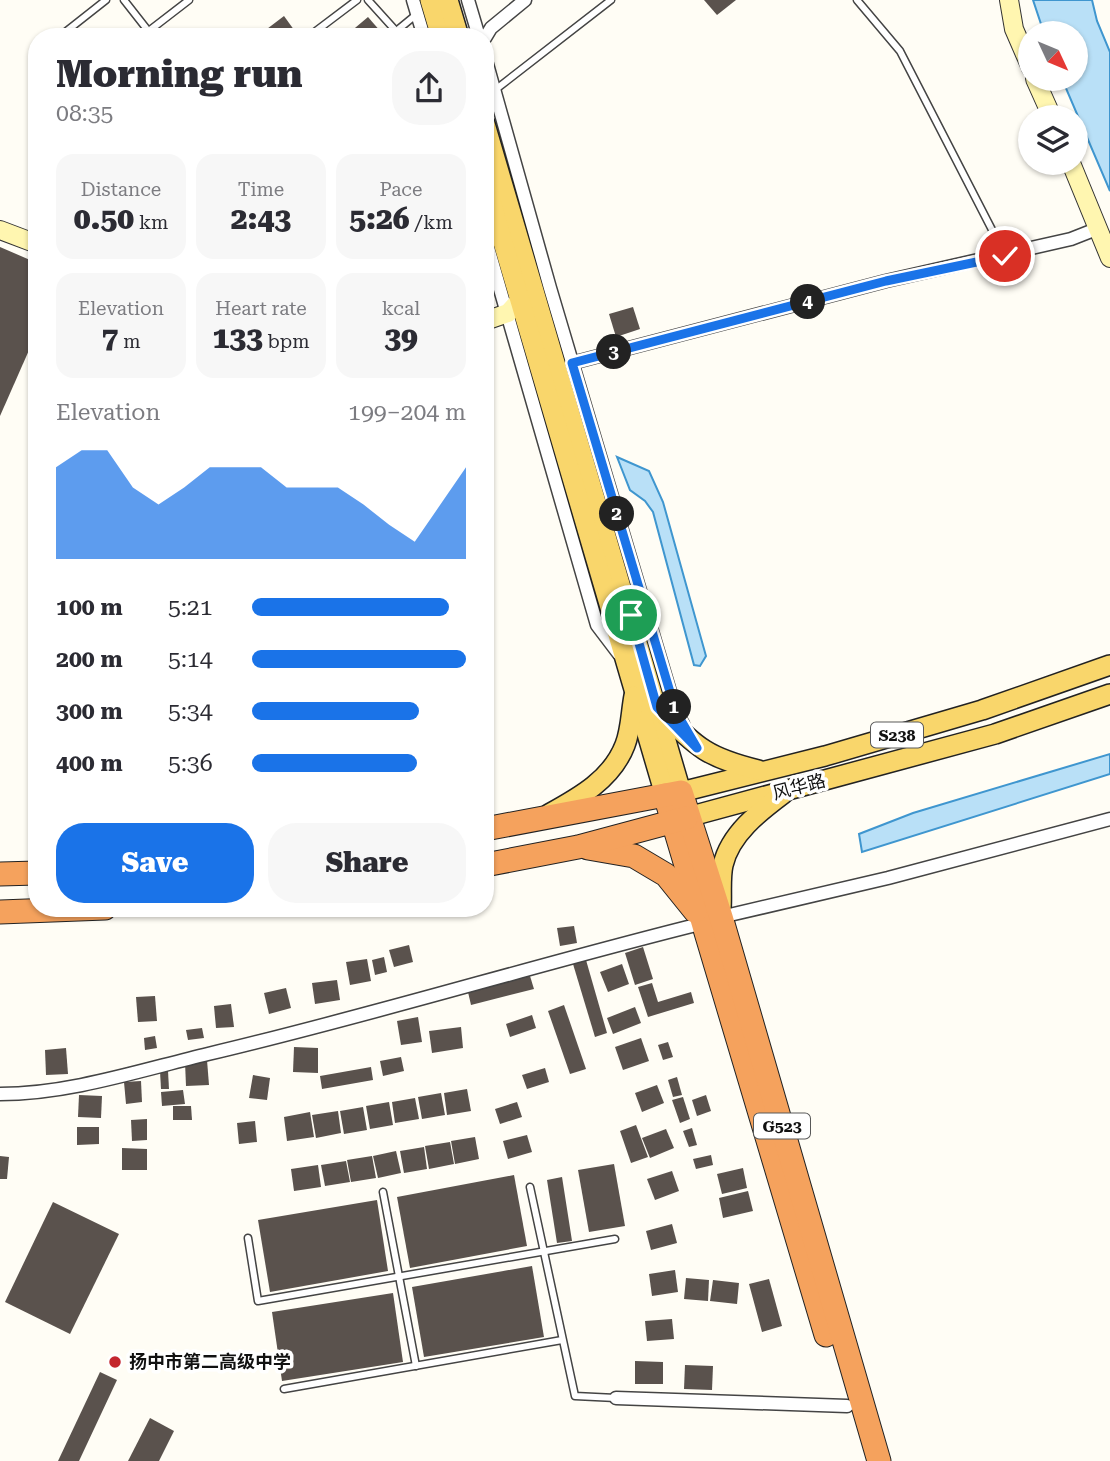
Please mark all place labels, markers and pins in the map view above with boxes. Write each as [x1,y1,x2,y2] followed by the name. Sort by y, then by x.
[975,226,1035,286] pin
[790,284,826,320] pin: 4
[596,334,632,370] pin: 3
[600,496,634,532] pin: 2
[601,585,661,645] pin
[656,690,692,724] pin: 1
[129,1351,291,1372] place label: 扬中市第二高级中学
[107,1354,123,1370] marker: 扬中市第二高级中学

